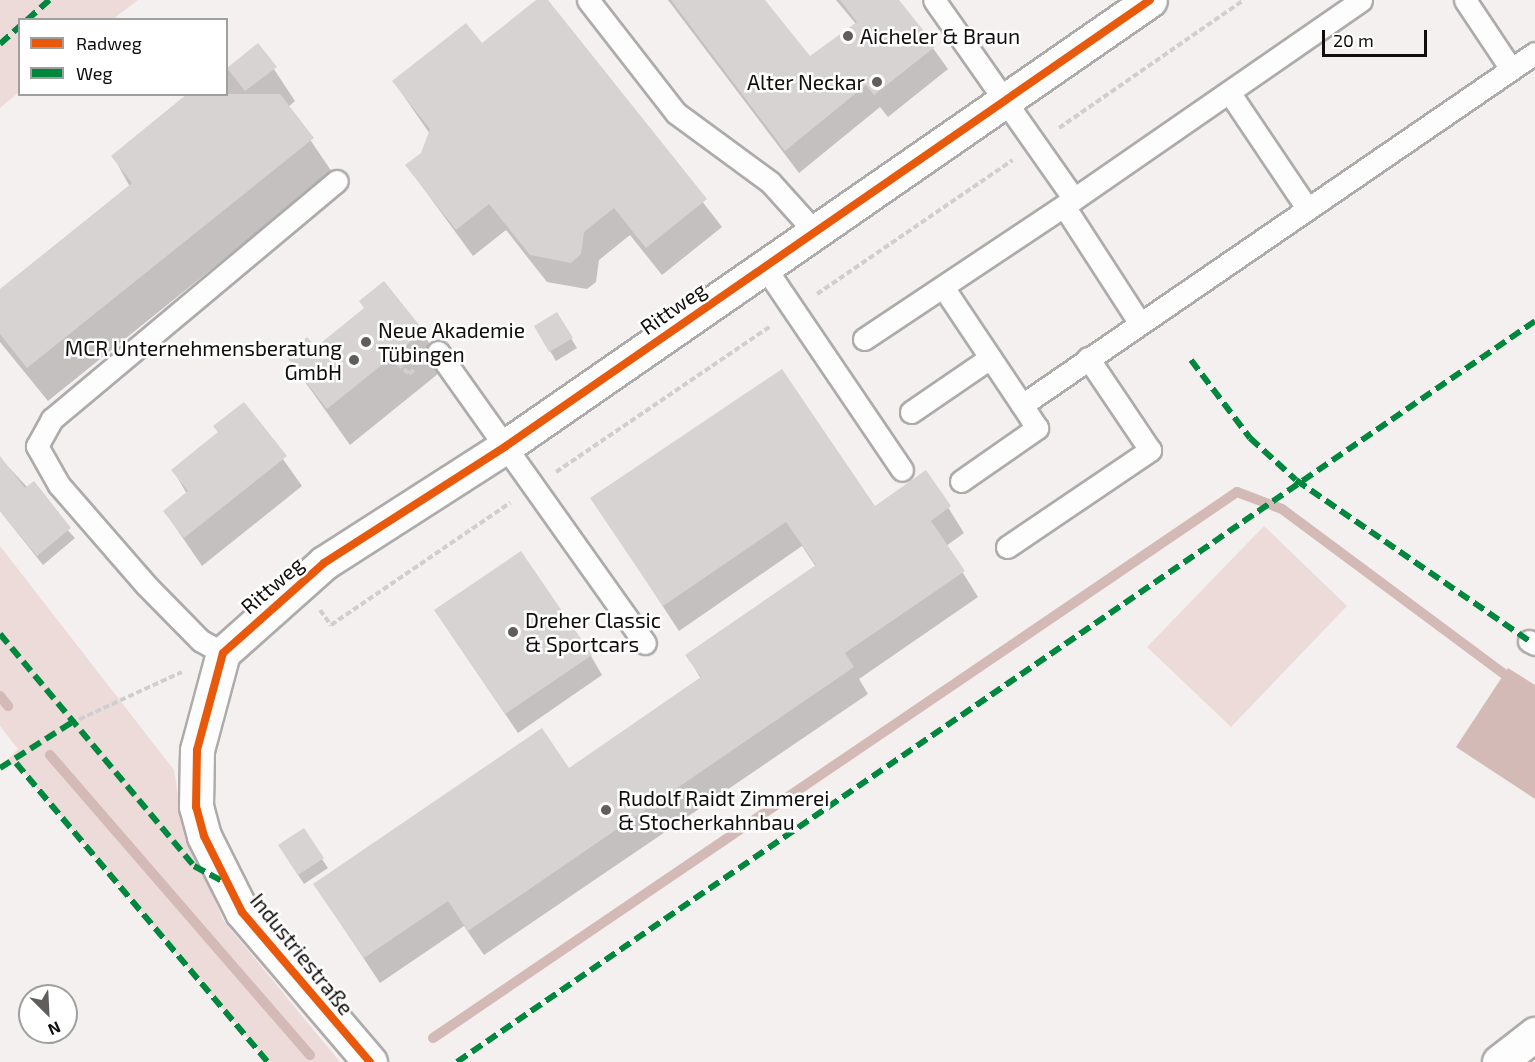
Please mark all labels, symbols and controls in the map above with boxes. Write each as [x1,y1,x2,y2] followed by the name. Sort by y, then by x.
[18,18,228,96] legend
[1325,18,1430,56] scale bar
[860,23,1021,49] place label: Aicheler & Braun
[841,29,855,43] marker: Aicheler & Braun
[1333,29,1374,51] text: 20 m
[76,32,142,54] text: Radweg
[76,62,112,84] text: Weg
[746,69,865,95] place label: Alter Neckar
[870,75,884,89] marker: Alter Neckar
[635,276,711,340] street label: Rittweg
[378,317,525,367] place label: Neue Akademie Tübingen
[65,335,342,385] place label: MCR Unternehmensberatung GmbH
[359,335,373,349] marker: Neue Akademie Tübingen
[347,353,361,367] marker: MCR Unternehmensberatung GmbH
[236,551,308,619] street label: Rittweg
[525,607,661,657] place label: Dreher Classic & Sportcars
[506,625,520,639] marker: Dreher Classic & Sportcars
[618,785,830,835] place label: Rudolf Raidt Zimmerei & Stocherkahnbau
[599,803,613,817] marker: Rudolf Raidt Zimmerei & Stocherkahnbau
[245,888,359,1020] street label: Industriestraße
[18,984,78,1044] north arrow
[46,1018,64,1040] text: N

